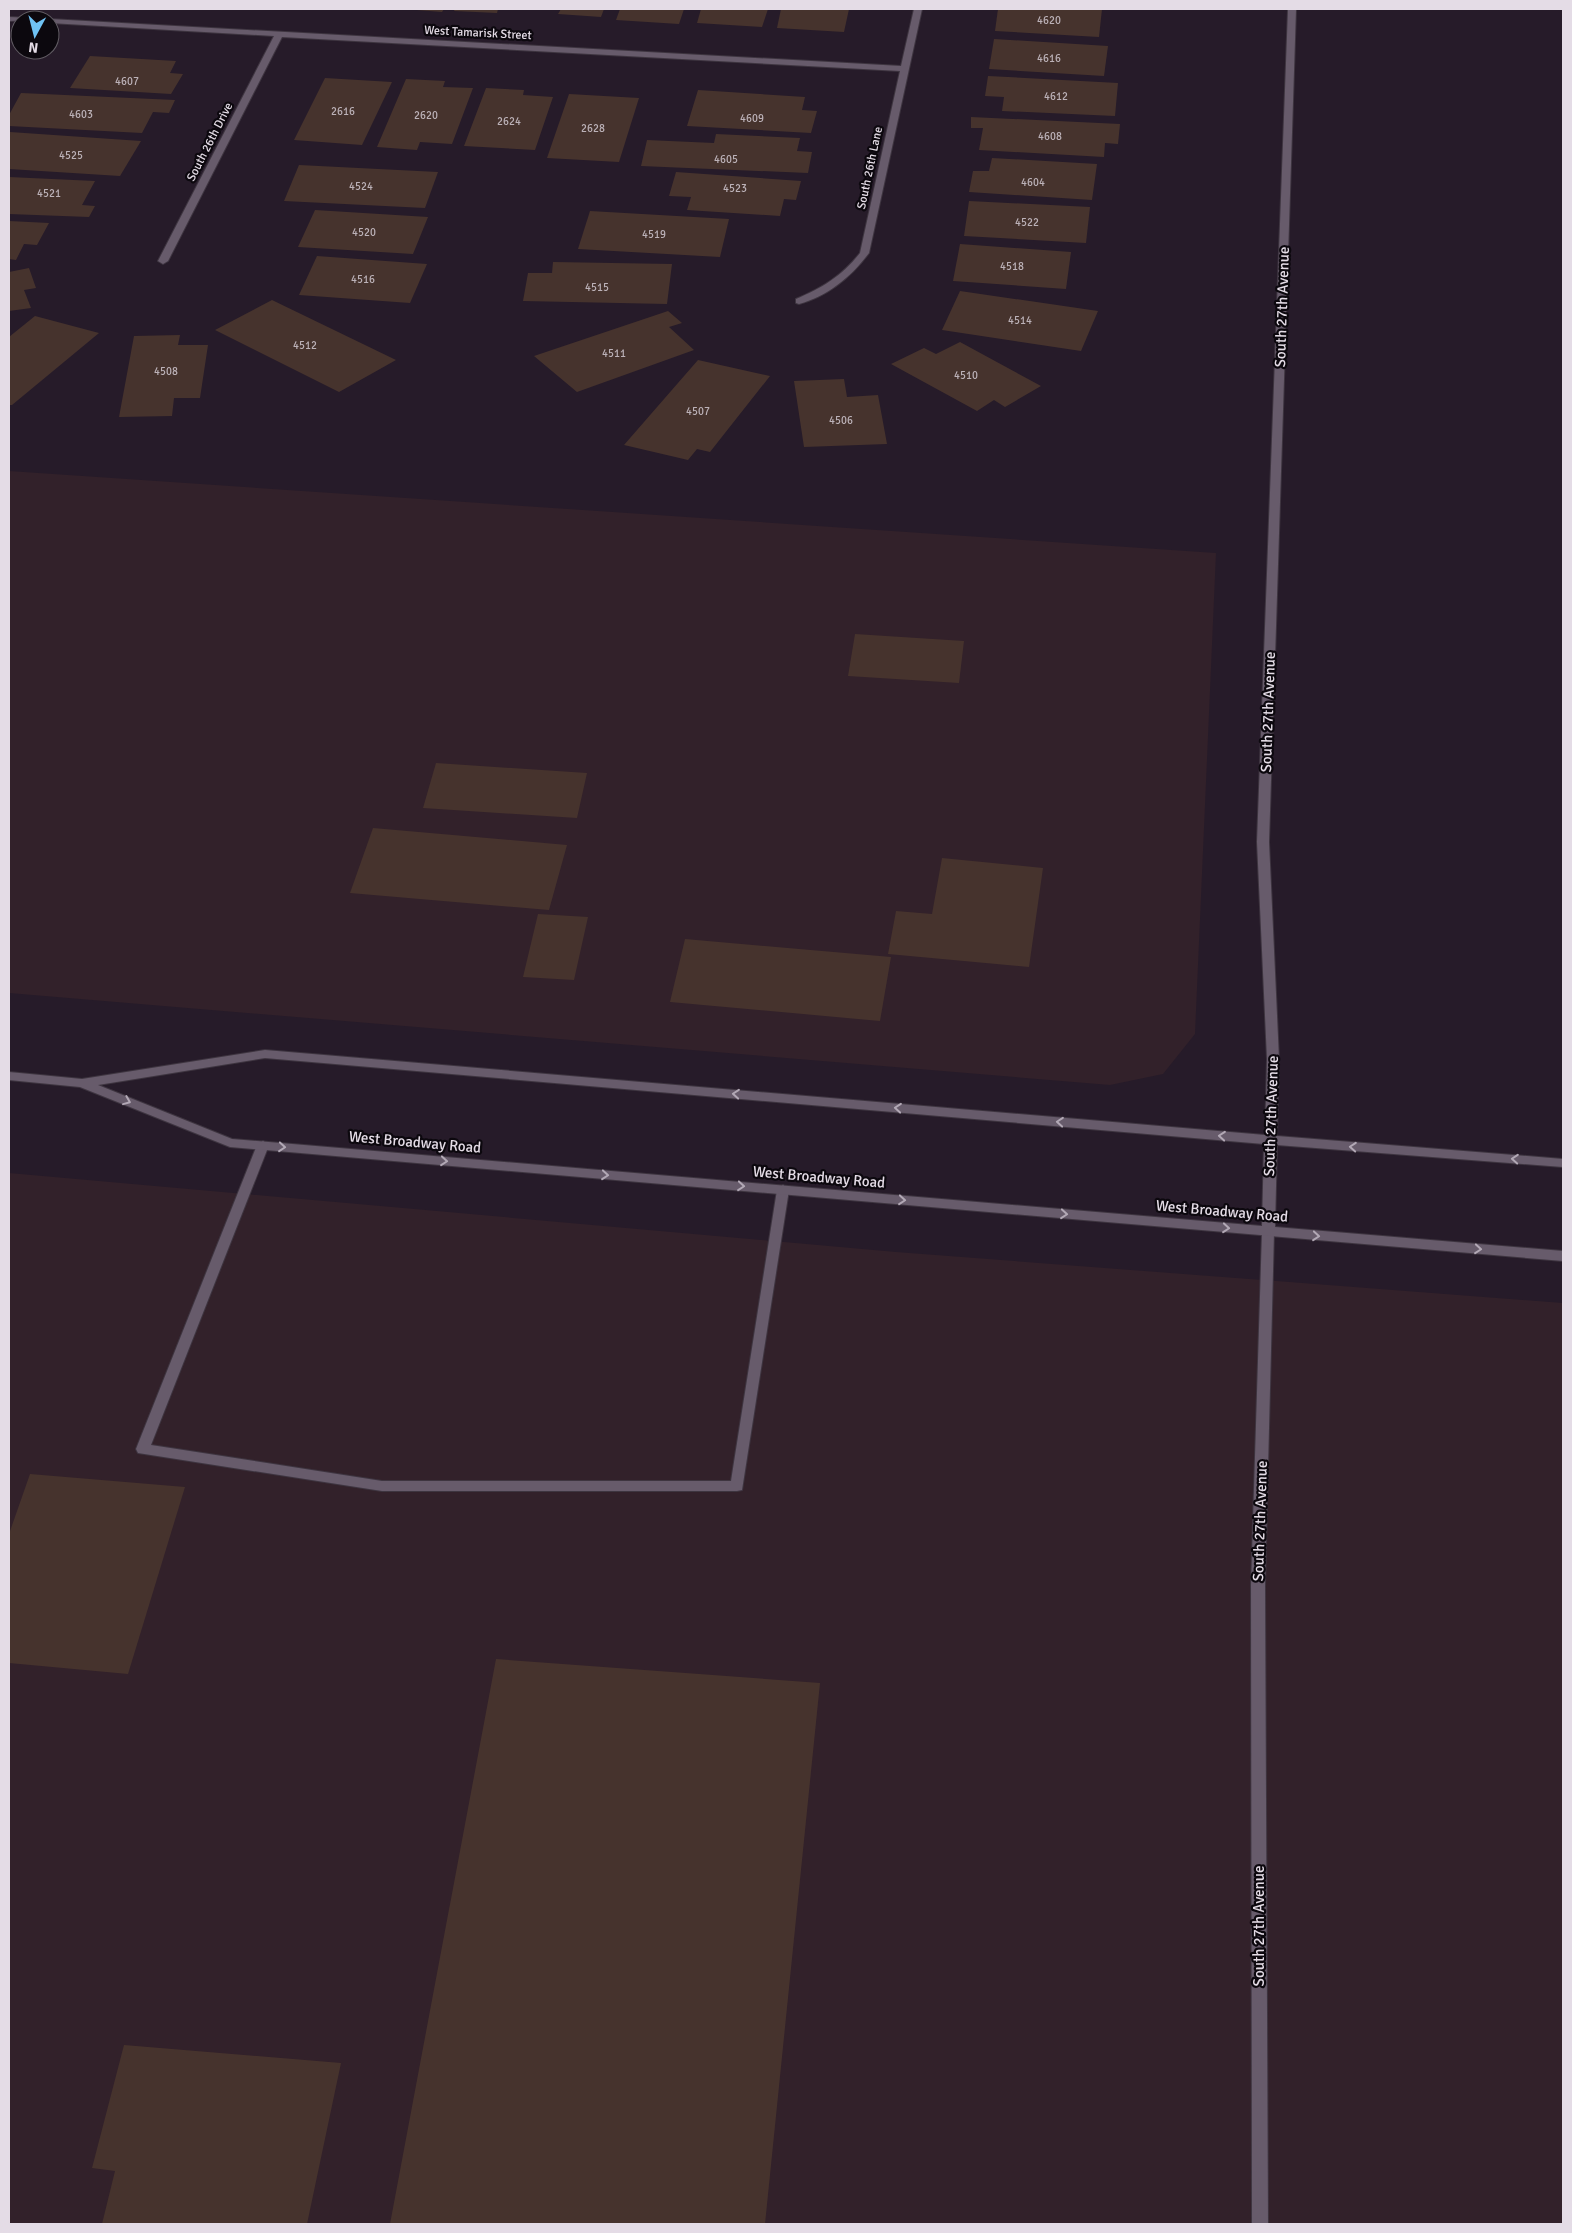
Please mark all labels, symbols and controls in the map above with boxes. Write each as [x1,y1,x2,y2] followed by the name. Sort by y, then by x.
[10,10,60,60] north arrow
[1037,14,1061,27] house number: 4620
[424,23,532,43] street label: West Tamarisk Street
[28,38,39,56] text: N
[1037,52,1061,65] house number: 4616
[115,75,139,88] house number: 4607
[1044,90,1068,103] house number: 4612
[184,100,236,184] street label: South 26th Drive
[331,105,355,118] house number: 2616
[69,108,93,121] house number: 4603
[414,109,438,122] house number: 2620
[740,112,764,125] house number: 4609
[497,115,521,128] house number: 2624
[581,122,605,135] house number: 2628
[854,125,886,211] street label: South 26th Lane
[1038,130,1062,143] house number: 4608
[59,149,83,162] house number: 4525
[714,153,738,166] house number: 4605
[1021,176,1045,189] house number: 4604
[349,180,373,193] house number: 4524
[723,182,747,195] house number: 4523
[37,187,61,200] house number: 4521
[1015,216,1039,229] house number: 4522
[352,226,376,239] house number: 4520
[642,228,666,241] house number: 4519
[1271,246,1293,368] street label: South 27th Avenue
[1000,260,1024,273] house number: 4518
[351,273,375,286] house number: 4516
[585,281,609,294] house number: 4515
[1008,314,1032,327] house number: 4514
[293,339,317,352] house number: 4512
[602,347,626,360] house number: 4511
[154,365,178,378] house number: 4508
[954,369,978,382] house number: 4510
[686,405,710,418] house number: 4507
[829,414,853,427] house number: 4506
[1257,651,1279,773] street label: South 27th Avenue
[1260,1055,1282,1177] street label: South 27th Avenue
[732,1089,740,1100] one-way arrow
[123,1095,131,1105] one-way arrow
[894,1103,902,1114] one-way arrow
[1056,1117,1064,1128] one-way arrow
[348,1127,482,1157] street label: West Broadway Road
[1218,1131,1226,1142] one-way arrow
[278,1141,286,1152] one-way arrow
[1348,1142,1356,1153] one-way arrow
[1510,1154,1518,1165] one-way arrow
[440,1155,448,1166] one-way arrow
[752,1162,886,1192] street label: West Broadway Road
[602,1169,610,1180] one-way arrow
[737,1181,745,1192] one-way arrow
[899,1195,907,1206] one-way arrow
[1155,1196,1289,1226] street label: West Broadway Road
[1061,1208,1069,1219] one-way arrow
[1223,1222,1231,1233] one-way arrow
[1312,1230,1320,1241] one-way arrow
[1474,1243,1482,1254] one-way arrow
[1249,1460,1271,1582] street label: South 27th Avenue
[1250,1866,1268,1986] street label: South 27th Avenue

